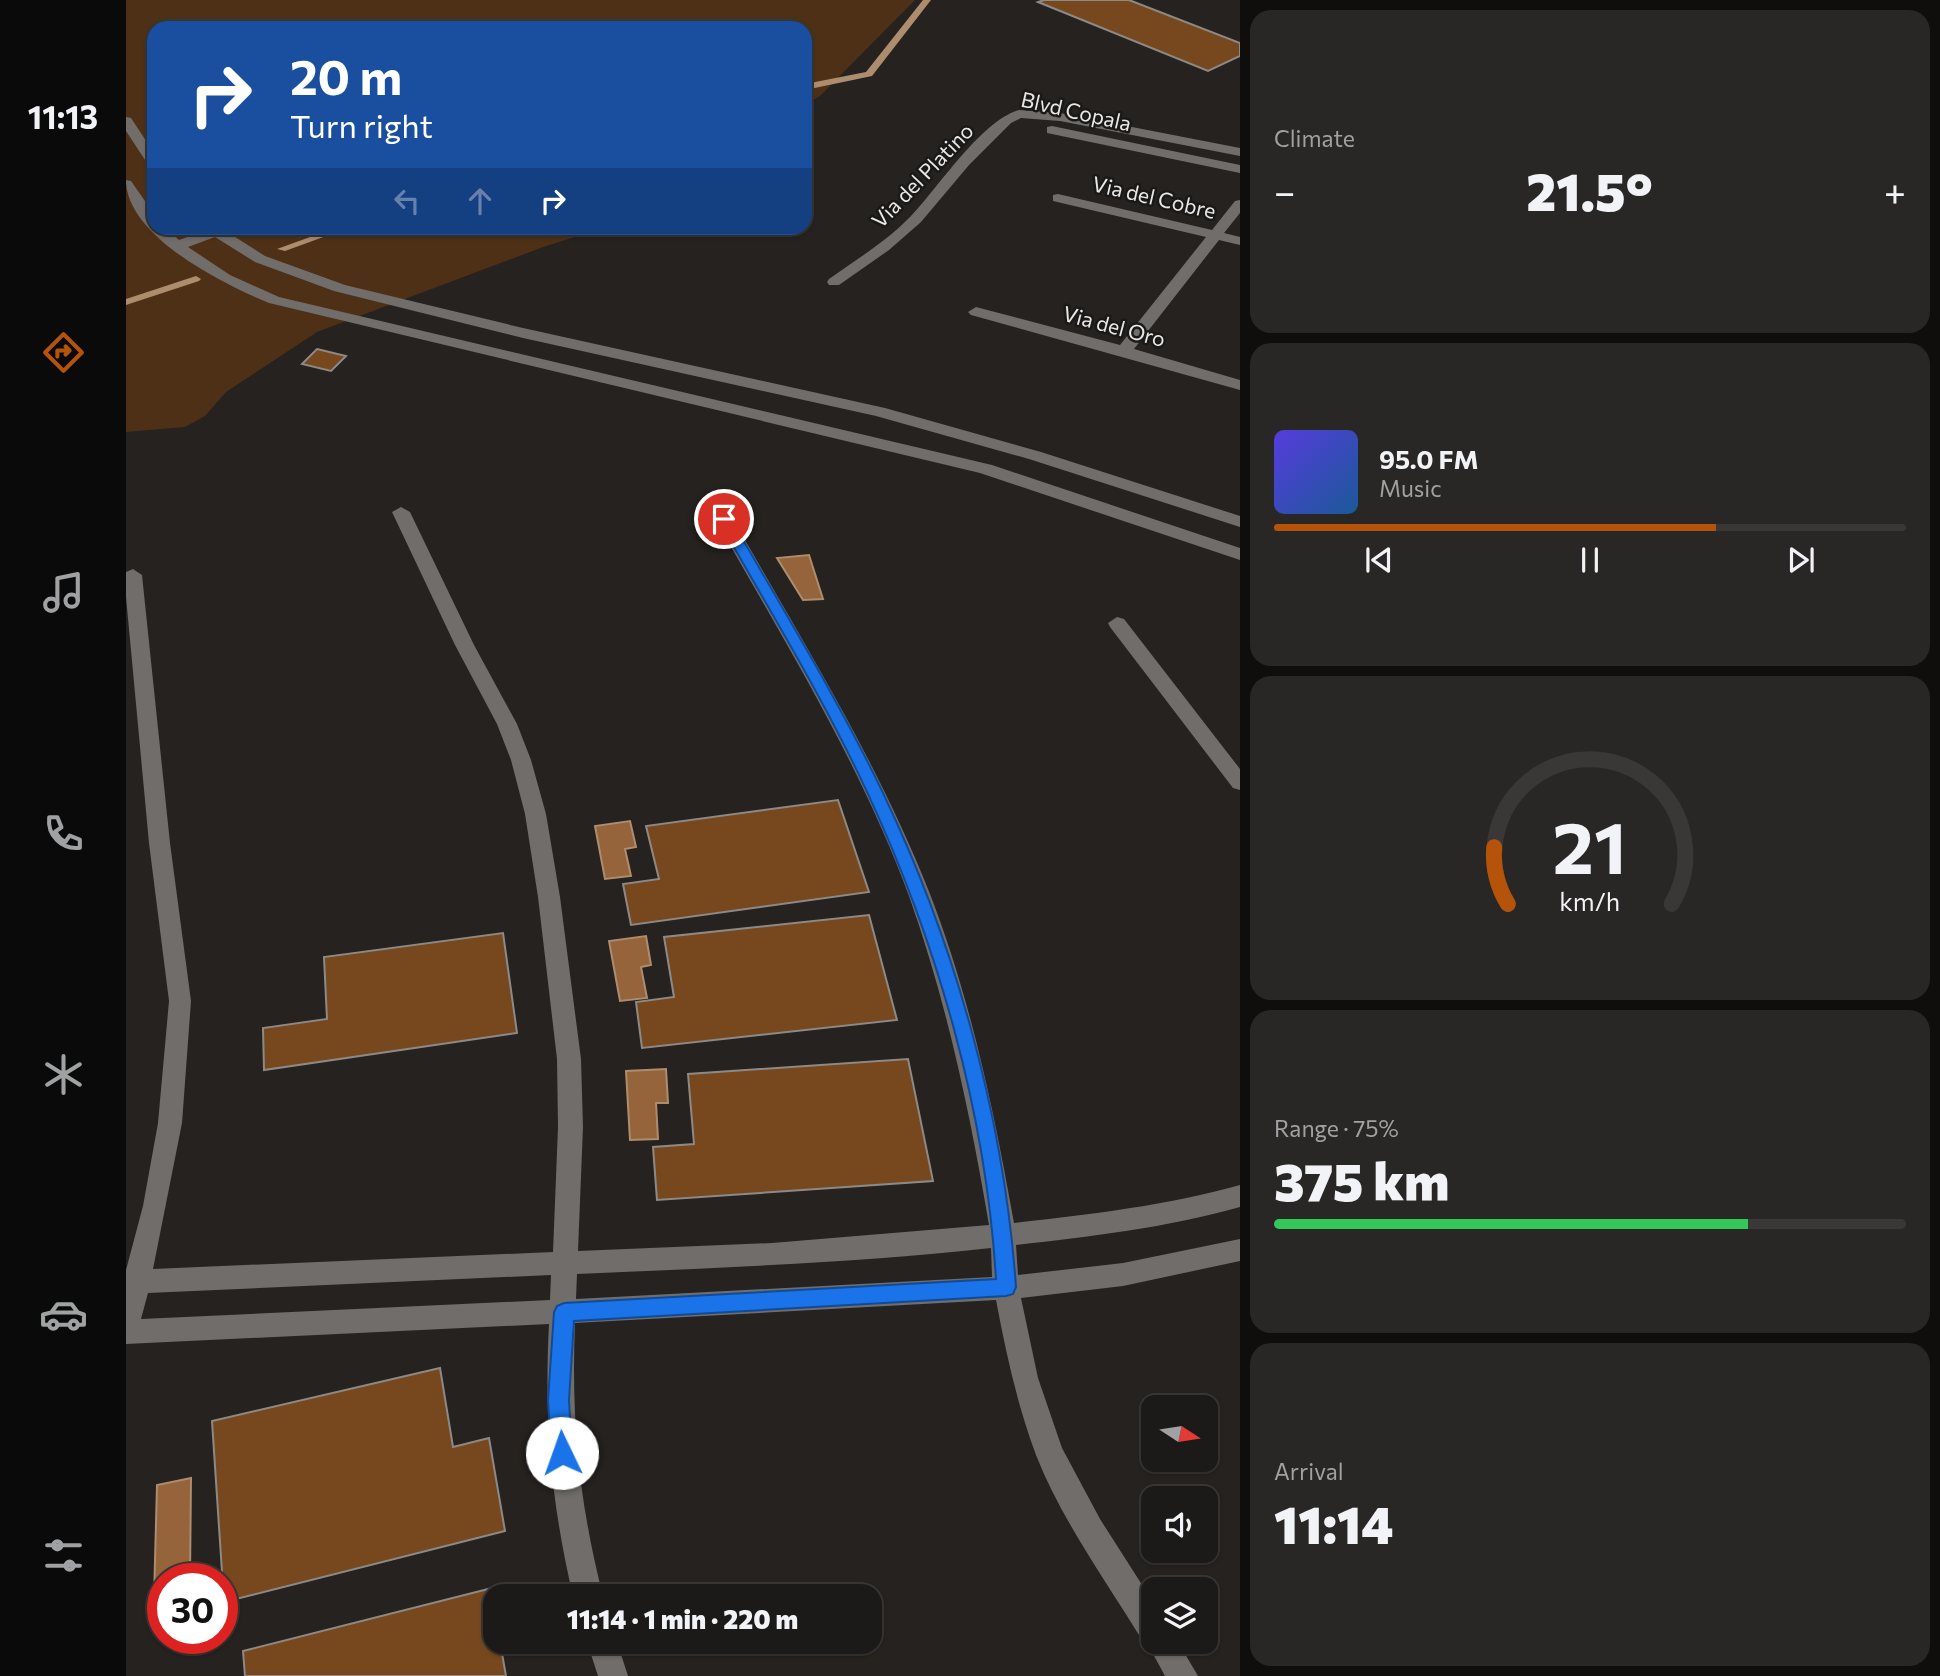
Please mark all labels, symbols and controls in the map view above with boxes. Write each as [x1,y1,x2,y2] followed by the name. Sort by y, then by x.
[290,45,402,105] text: 20 m
[175,49,266,140] icon: right
[1019,86,1134,135] street label: Blvd Copala
[28,96,98,136] text: 11:13
[290,105,433,145] text: Turn right
[866,118,978,232] street label: Via del Platino
[1274,124,1355,152] text: Climate
[1526,158,1653,222] text: 21.5°
[1274,167,1296,214] text: −
[1884,167,1906,214] text: +
[1090,170,1218,223] street label: Via del Cobre
[388,182,426,220] icon: left
[461,182,499,220] icon: ahead
[534,182,572,220] icon: right
[1060,300,1168,351] street label: Via del Oro
[39,328,88,377] icon: directions
[1379,443,1479,474] text: 95.0 FM
[1379,474,1442,502] text: Music
[694,489,754,549] pin
[705,500,743,538] icon: arrive
[1360,541,1398,579] icon: previous
[1571,541,1609,579] icon: pause
[1782,541,1820,579] icon: next
[39,568,88,617] icon: music
[1553,800,1627,889] text: 21
[39,809,88,858] icon: phone
[1560,886,1620,916] text: km/h
[39,1050,88,1099] icon: climate
[1274,1114,1399,1142] text: Range · 75%
[1274,1148,1449,1212] text: 375 km
[39,1290,88,1339] icon: car
[1141,1395,1218,1472] north arrow
[1141,1395,1218,1654] map controls
[525,1416,599,1490] position arrow
[1274,1457,1344,1485] text: Arrival
[1141,1486,1218,1563] button: sound
[1274,1491,1394,1555] text: 11:14
[39,1531,88,1580] icon: filters
[147,1563,238,1654] speed limit sign: 30
[1141,1577,1218,1654] button: layers
[567,1603,798,1634] text: 11:14 · 1 min · 220 m

